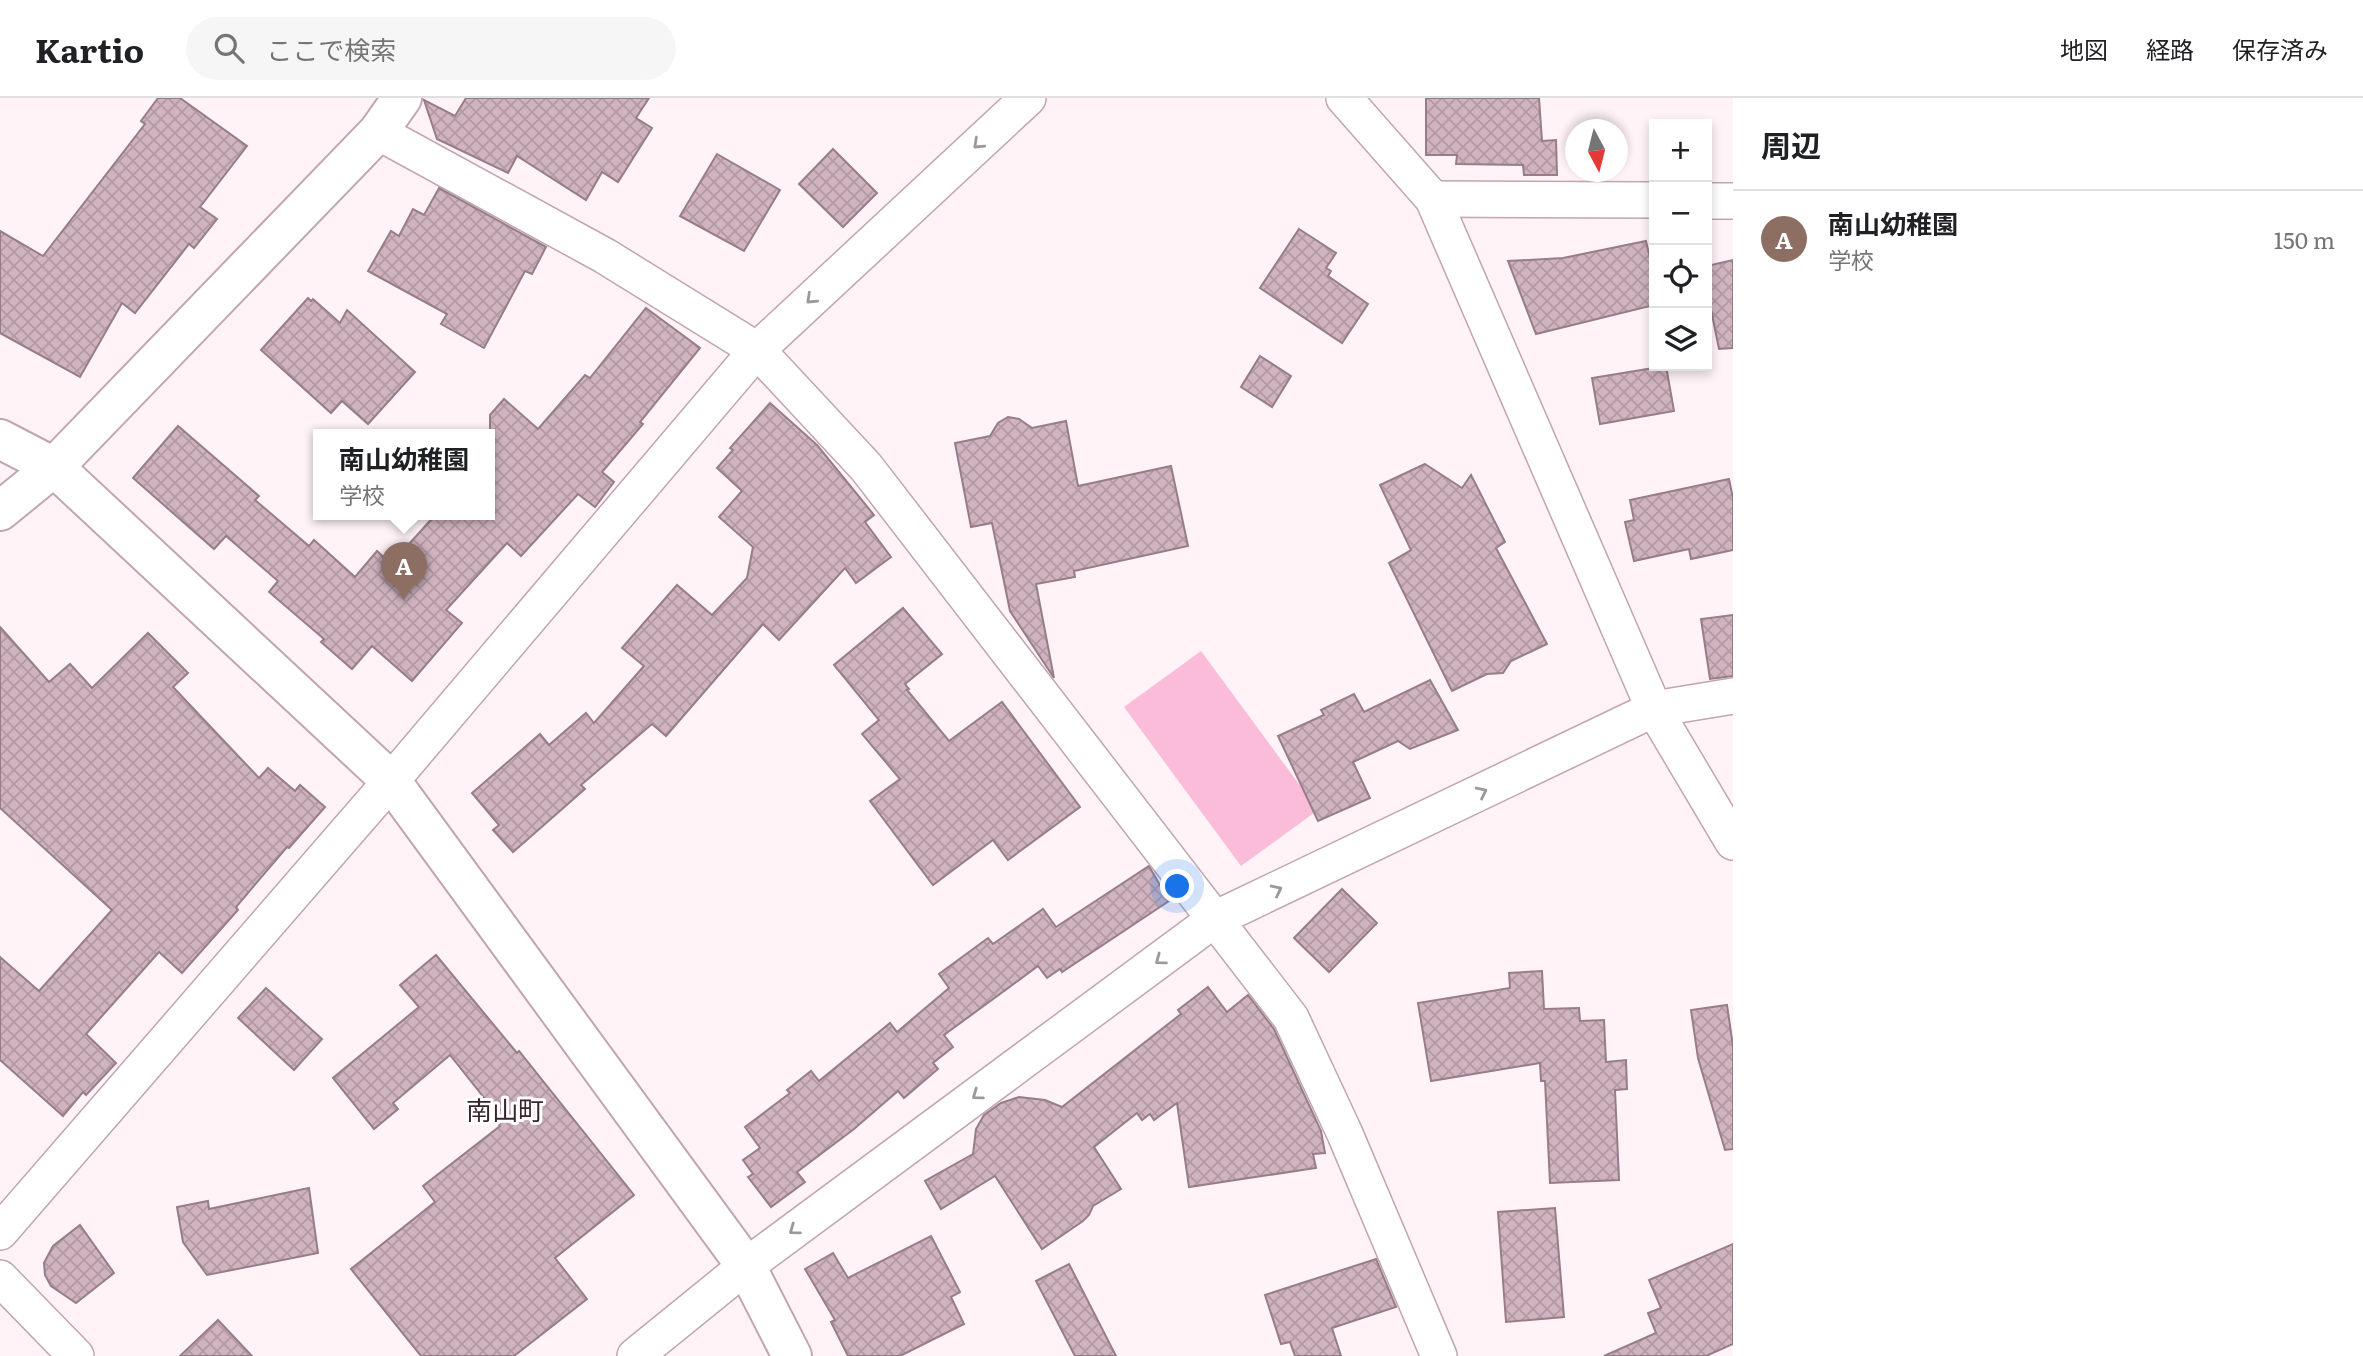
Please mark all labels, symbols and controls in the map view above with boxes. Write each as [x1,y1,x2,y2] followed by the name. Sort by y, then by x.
[186,17,676,80] search box
[35,24,144,73] text: Kartio
[210,29,248,67] icon: search
[266,29,396,68] text: ここで検索
[2060,31,2108,66] text: 地図
[2146,31,2194,66] text: 経路
[2232,31,2328,66] text: 保存済み
[1565,119,1628,182] north arrow
[1649,119,1712,371] map controls
[1649,119,1712,182] button: +
[1761,122,1821,166] text: 周辺
[973,136,986,149] one-way arrow
[1649,182,1712,245] button: −
[1828,203,1958,242] text: 南山幼稚園
[1775,222,1793,256] text: A
[2274,222,2335,256] text: 150 m
[1828,242,1874,276] text: 学校
[1649,245,1712,308] button: locate
[806,291,819,304] one-way arrow
[1649,308,1712,371] button: layers
[313,429,495,520] popup
[339,438,469,477] text: 南山幼稚園
[339,477,385,511] text: 学校
[381,542,427,600] pin: A
[1475,786,1487,800] one-way arrow
[1160,869,1194,903] your location
[1270,884,1282,898] one-way arrow
[1155,952,1168,964] one-way arrow
[972,1087,985,1099] one-way arrow
[466,1089,544,1128] district label: 南山町
[789,1222,802,1234] one-way arrow

